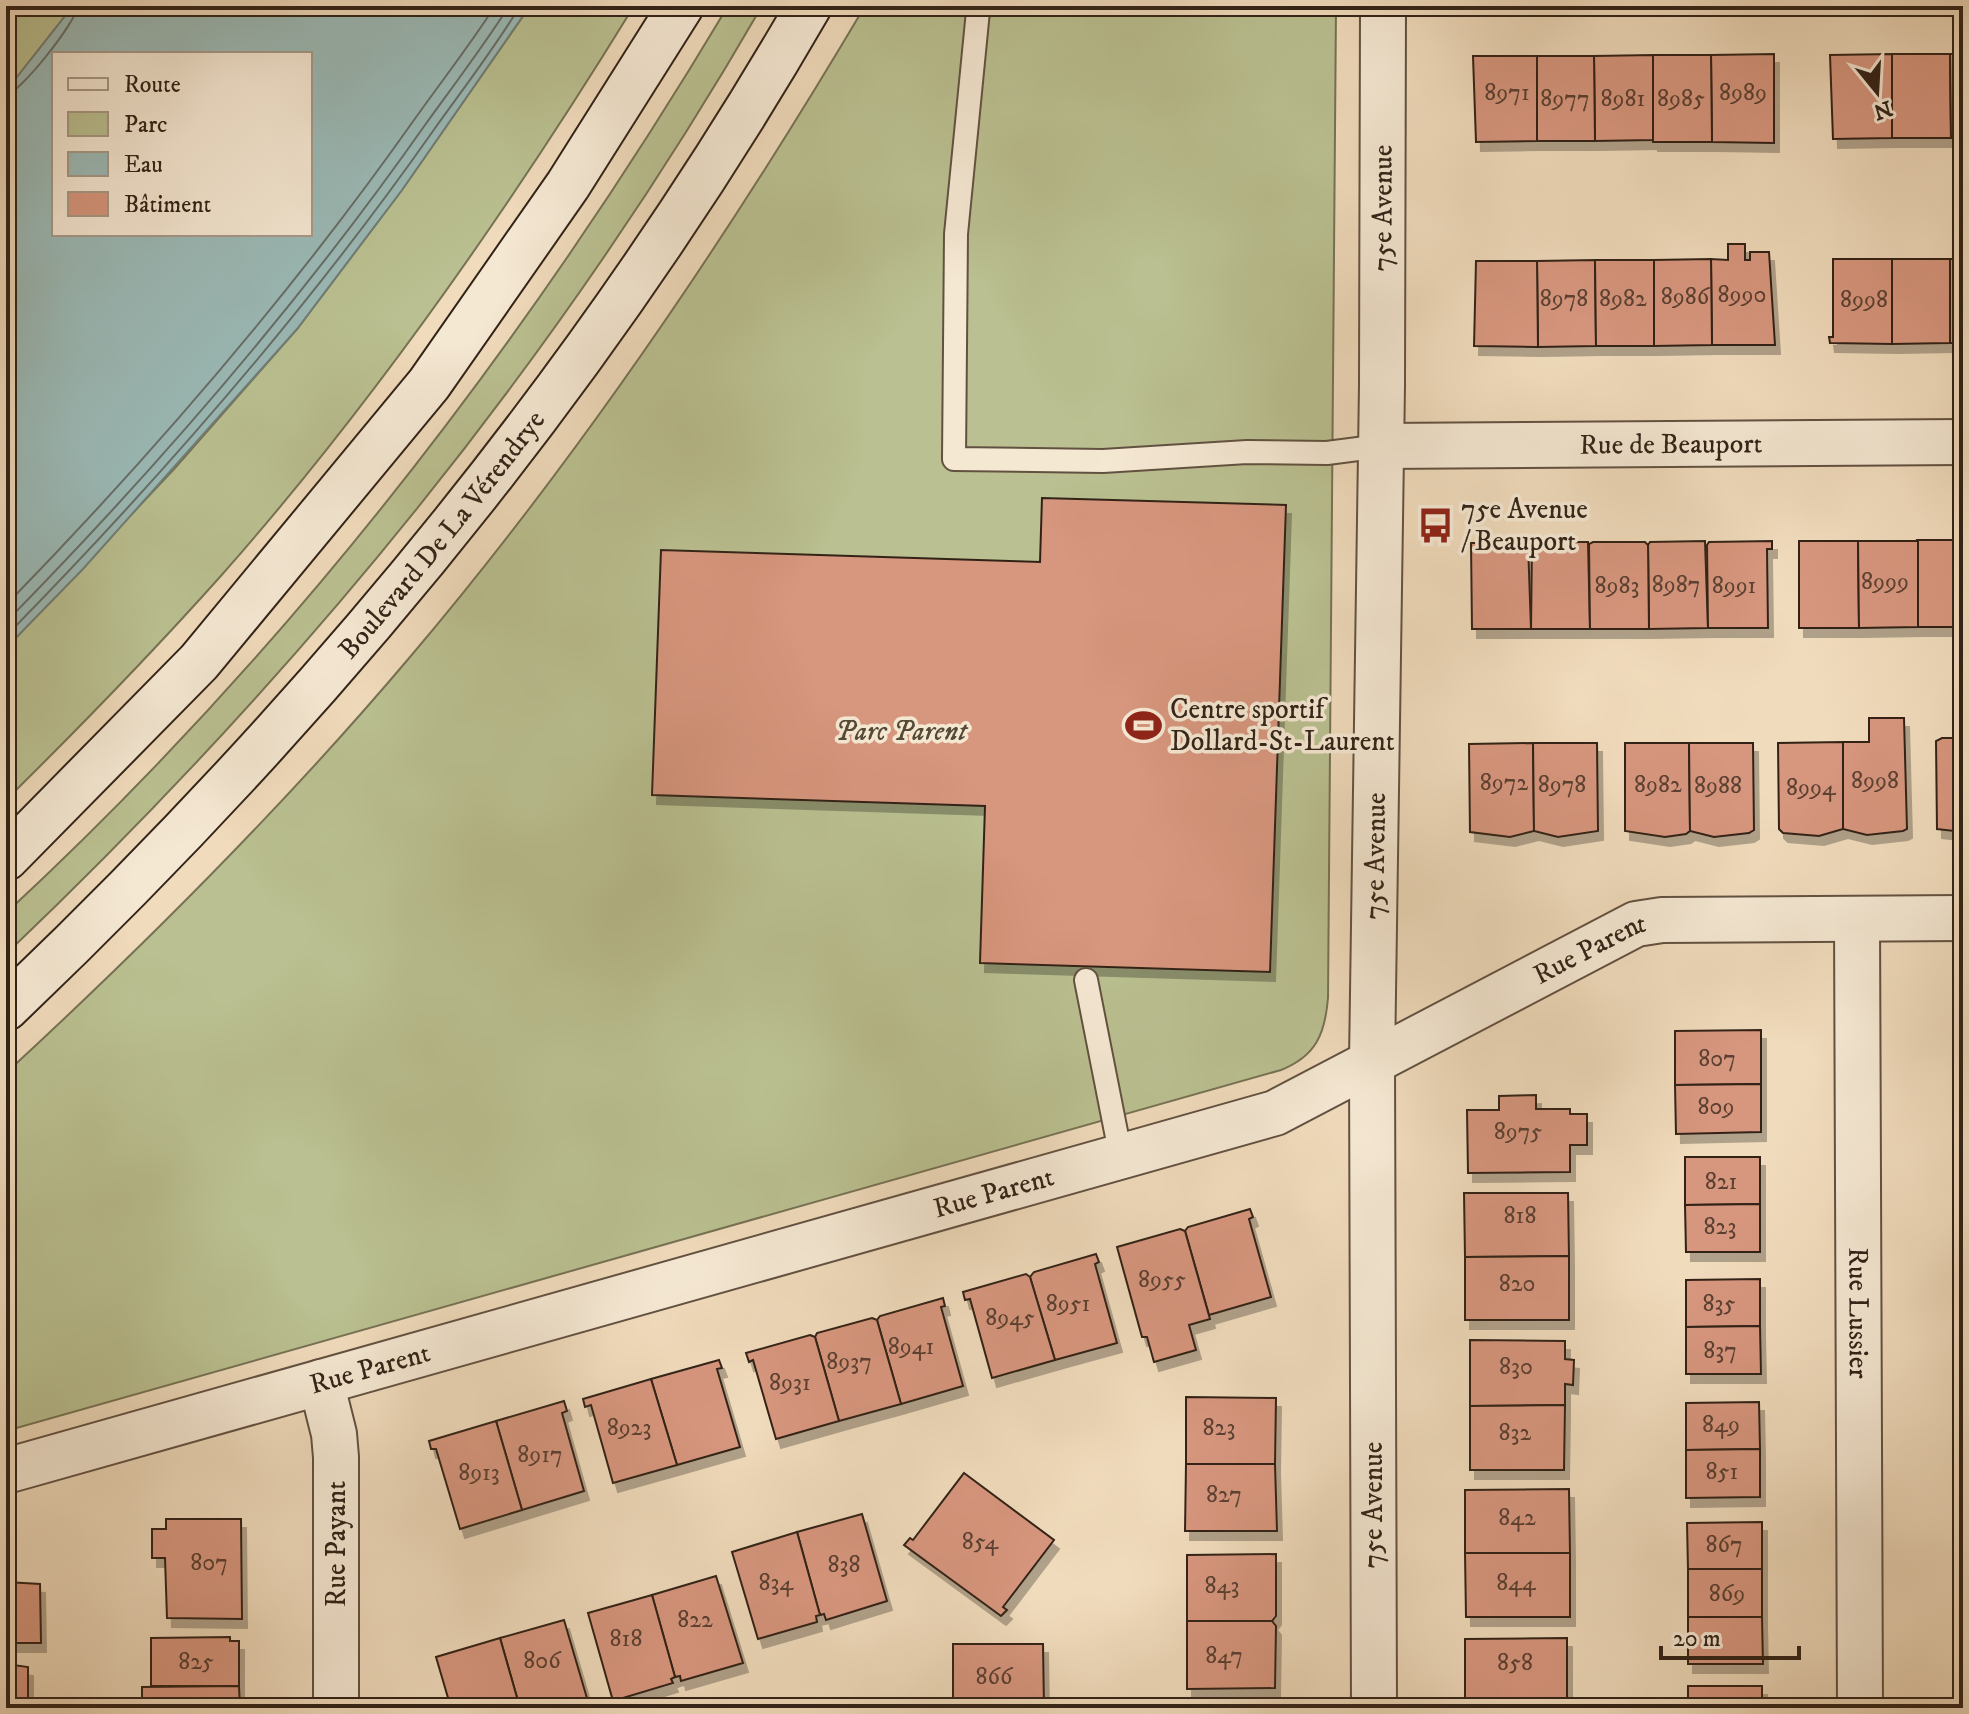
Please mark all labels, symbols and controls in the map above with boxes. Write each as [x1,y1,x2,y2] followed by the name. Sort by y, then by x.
[52,52,312,236] legend
[1837,52,1917,132] north arrow
[124,70,181,100] text: Route
[1484,78,1530,108] house number: 8971
[1719,78,1767,108] house number: 8989
[1540,84,1590,114] house number: 8977
[1601,84,1645,114] house number: 8981
[1657,84,1705,114] house number: 8985
[1870,94,1895,125] text: N
[124,110,167,140] text: Parc
[1365,145,1400,272] street label: 75e Avenue
[124,150,163,180] text: Eau
[124,190,212,220] text: Bâtiment
[1718,280,1766,310] house number: 8990
[1661,282,1711,312] house number: 8986
[1540,284,1588,314] house number: 8978
[1599,284,1647,314] house number: 8982
[1840,285,1888,315] house number: 8998
[331,403,553,666] street label: Boulevard De La Vérendrye
[1579,426,1763,462] street label: Rue de Beauport
[1461,492,1588,559] place label: 75e Avenue / Beauport
[1416,506,1454,544] bus stop icon: 75e Avenue / Beauport
[1861,567,1909,597] house number: 8999
[1652,570,1700,600] house number: 8987
[1595,571,1639,601] house number: 8983
[1712,571,1756,601] house number: 8991
[1170,692,1395,759] place label: Centre sportif Dollard-St-Laurent
[1125,706,1163,744] sports icon: Centre sportif Dollard-St-Laurent
[835,714,969,749] park label: Parc Parent
[1851,766,1899,796] house number: 8998
[1480,768,1528,798] house number: 8972
[1538,770,1586,800] house number: 8978
[1634,770,1682,800] house number: 8982
[1694,771,1742,801] house number: 8988
[1786,773,1837,803] house number: 8994
[1357,792,1393,920] street label: 75e Avenue
[1527,905,1648,992] street label: Rue Parent
[1698,1044,1736,1074] house number: 807
[1698,1092,1734,1122] house number: 809
[1494,1117,1542,1147] house number: 8975
[929,1159,1058,1226] street label: Rue Parent
[1705,1167,1737,1197] house number: 821
[1504,1201,1536,1231] house number: 818
[1704,1212,1736,1242] house number: 823
[1841,1247,1876,1379] street label: Rue Lussier
[1138,1265,1186,1295] house number: 8955
[1499,1269,1535,1299] house number: 820
[1046,1289,1090,1319] house number: 8951
[1703,1289,1736,1319] house number: 835
[985,1303,1035,1333] house number: 8945
[888,1332,934,1362] house number: 8941
[306,1335,434,1402] street label: Rue Parent
[1703,1336,1737,1366] house number: 837
[826,1347,872,1377] house number: 8937
[1499,1352,1533,1382] house number: 830
[769,1368,811,1398] house number: 8931
[1702,1410,1740,1440] house number: 849
[607,1413,651,1443] house number: 8923
[1203,1413,1235,1443] house number: 823
[1499,1418,1532,1448] house number: 832
[517,1440,563,1470] house number: 8917
[1356,1442,1391,1568] street label: 75e Avenue
[1706,1457,1738,1487] house number: 851
[458,1458,500,1488] house number: 8913
[1206,1480,1242,1510] house number: 827
[319,1481,354,1607] street label: Rue Payant
[1498,1503,1536,1533] house number: 842
[962,1527,999,1557] house number: 854
[1705,1530,1743,1560] house number: 867
[190,1548,228,1578] house number: 807
[828,1550,860,1580] house number: 838
[759,1568,795,1598] house number: 834
[1496,1568,1537,1598] house number: 844
[1205,1571,1239,1601] house number: 843
[1709,1579,1745,1609] house number: 869
[677,1605,713,1635] house number: 822
[1661,1610,1799,1660] scale bar
[610,1624,642,1654] house number: 818
[1673,1624,1721,1654] text: 20 m
[1205,1641,1243,1671] house number: 847
[523,1646,562,1676] house number: 806
[178,1647,214,1677] house number: 825
[1497,1648,1533,1678] house number: 858
[976,1662,1014,1692] house number: 866

